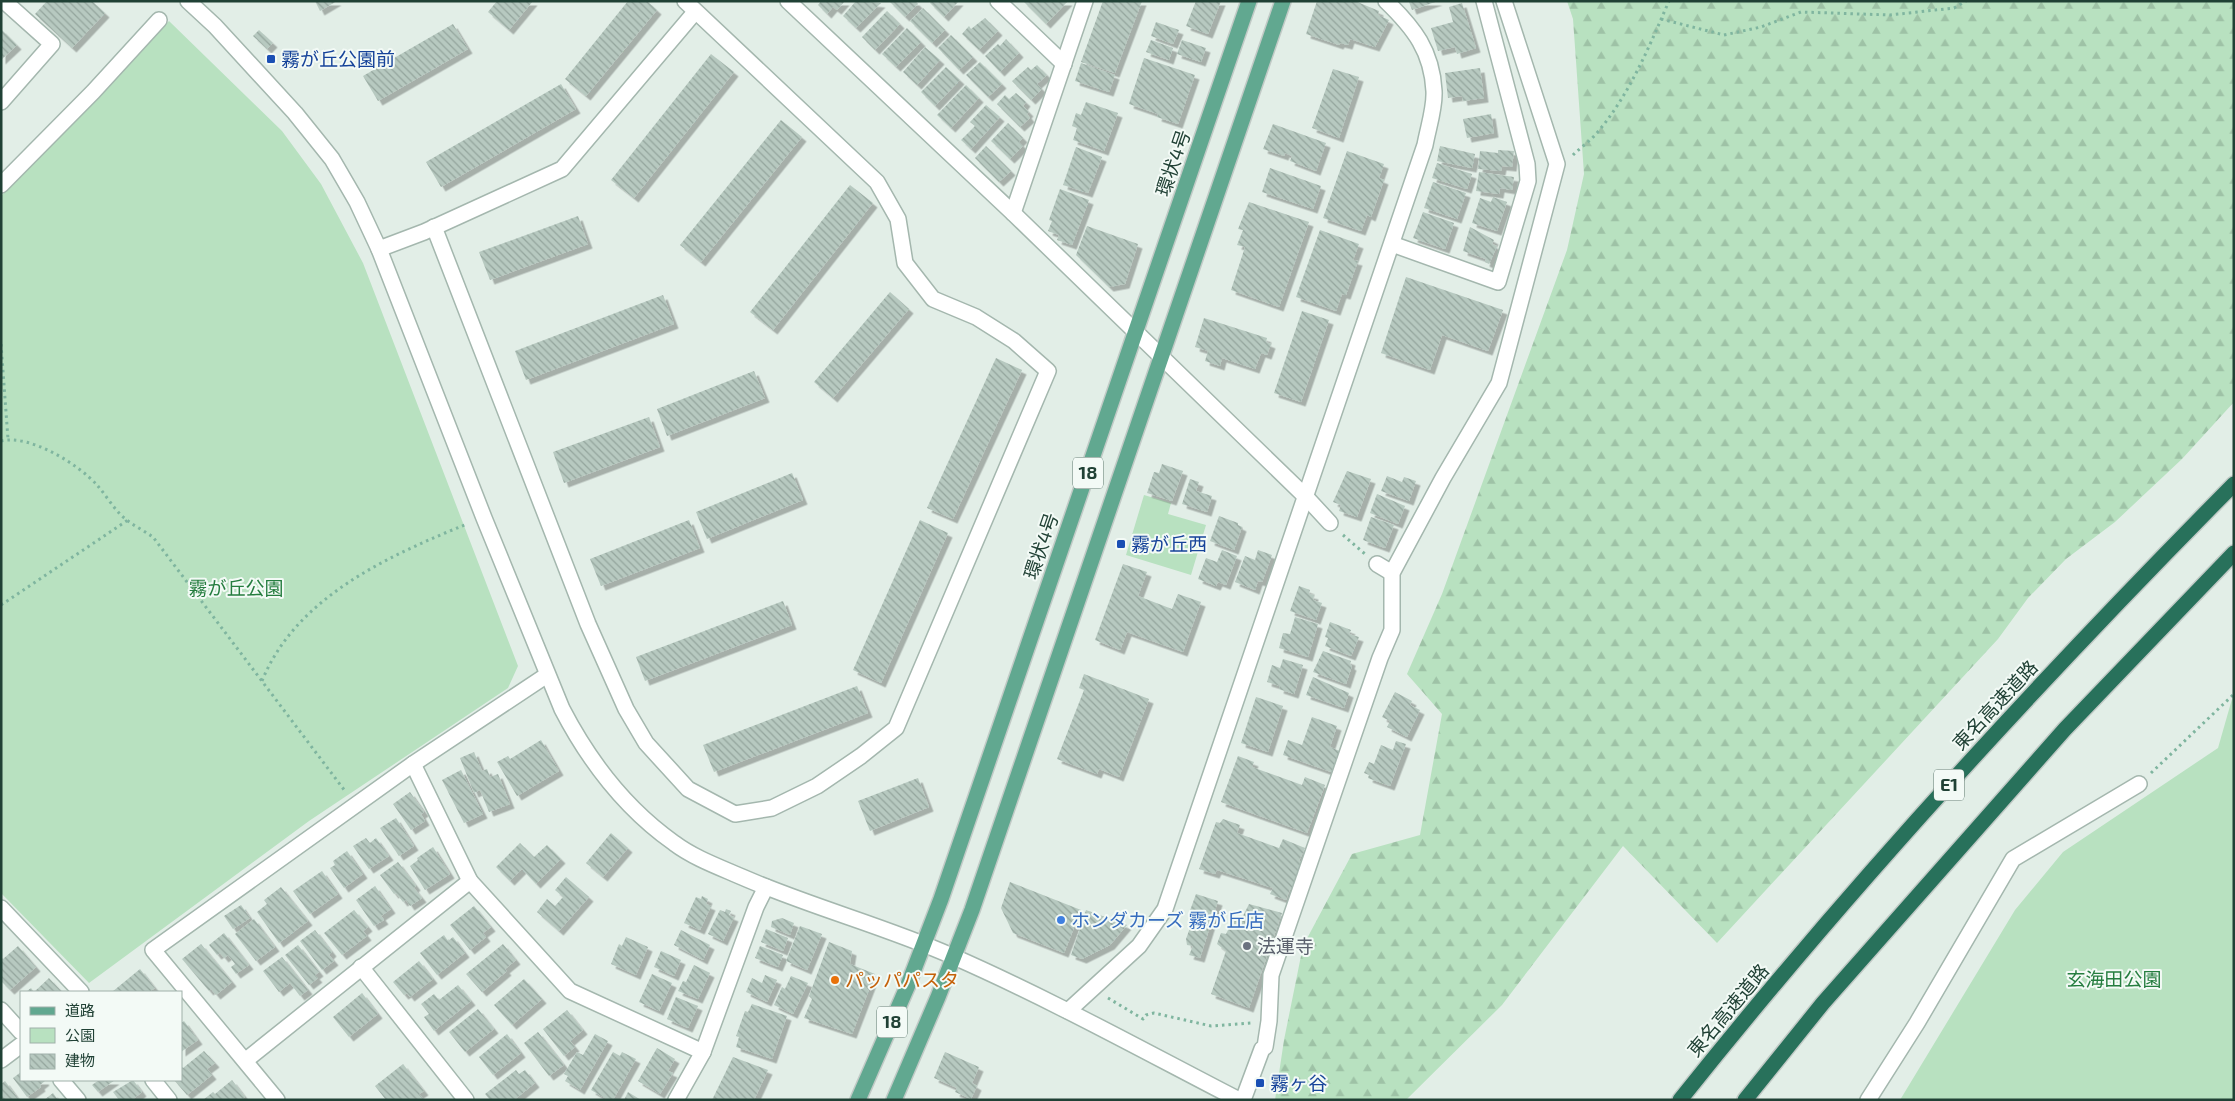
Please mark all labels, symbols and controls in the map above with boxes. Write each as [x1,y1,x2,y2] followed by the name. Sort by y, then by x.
[281,47,395,70] place label: 霧が丘公園前
[265,53,277,65] marker: 霧が丘公園前
[1150,127,1195,199] street label: 環状4号
[1073,458,1103,488] road number: 18
[1018,510,1063,582] street label: 環状4号
[1131,532,1207,555] place label: 霧が丘西
[1115,538,1127,550] marker: 霧が丘西
[188,576,284,599] park label: 霧が丘公園
[1947,655,2042,754] street label: 東名高速道路
[1934,770,1964,800] road number: E1
[1071,908,1264,931] place label: ホンダカーズ 霧が丘店
[1055,914,1067,926] marker: ホンダカーズ 霧が丘店
[1257,934,1314,957] place label: 法運寺
[1241,940,1253,952] marker: 法運寺
[1682,959,1773,1061] street label: 東名高速道路
[2066,967,2162,990] park label: 玄海田公園
[845,968,959,991] place label: パッパパスタ
[829,974,841,986] marker: パッパパスタ
[20,991,182,1081] legend
[65,1001,95,1019] text: 道路
[877,1006,907,1038] road number: 18
[65,1026,95,1044] text: 公園
[65,1051,95,1069] text: 建物
[1270,1071,1327,1094] place label: 霧ヶ谷
[1254,1077,1266,1089] marker: 霧ヶ谷

